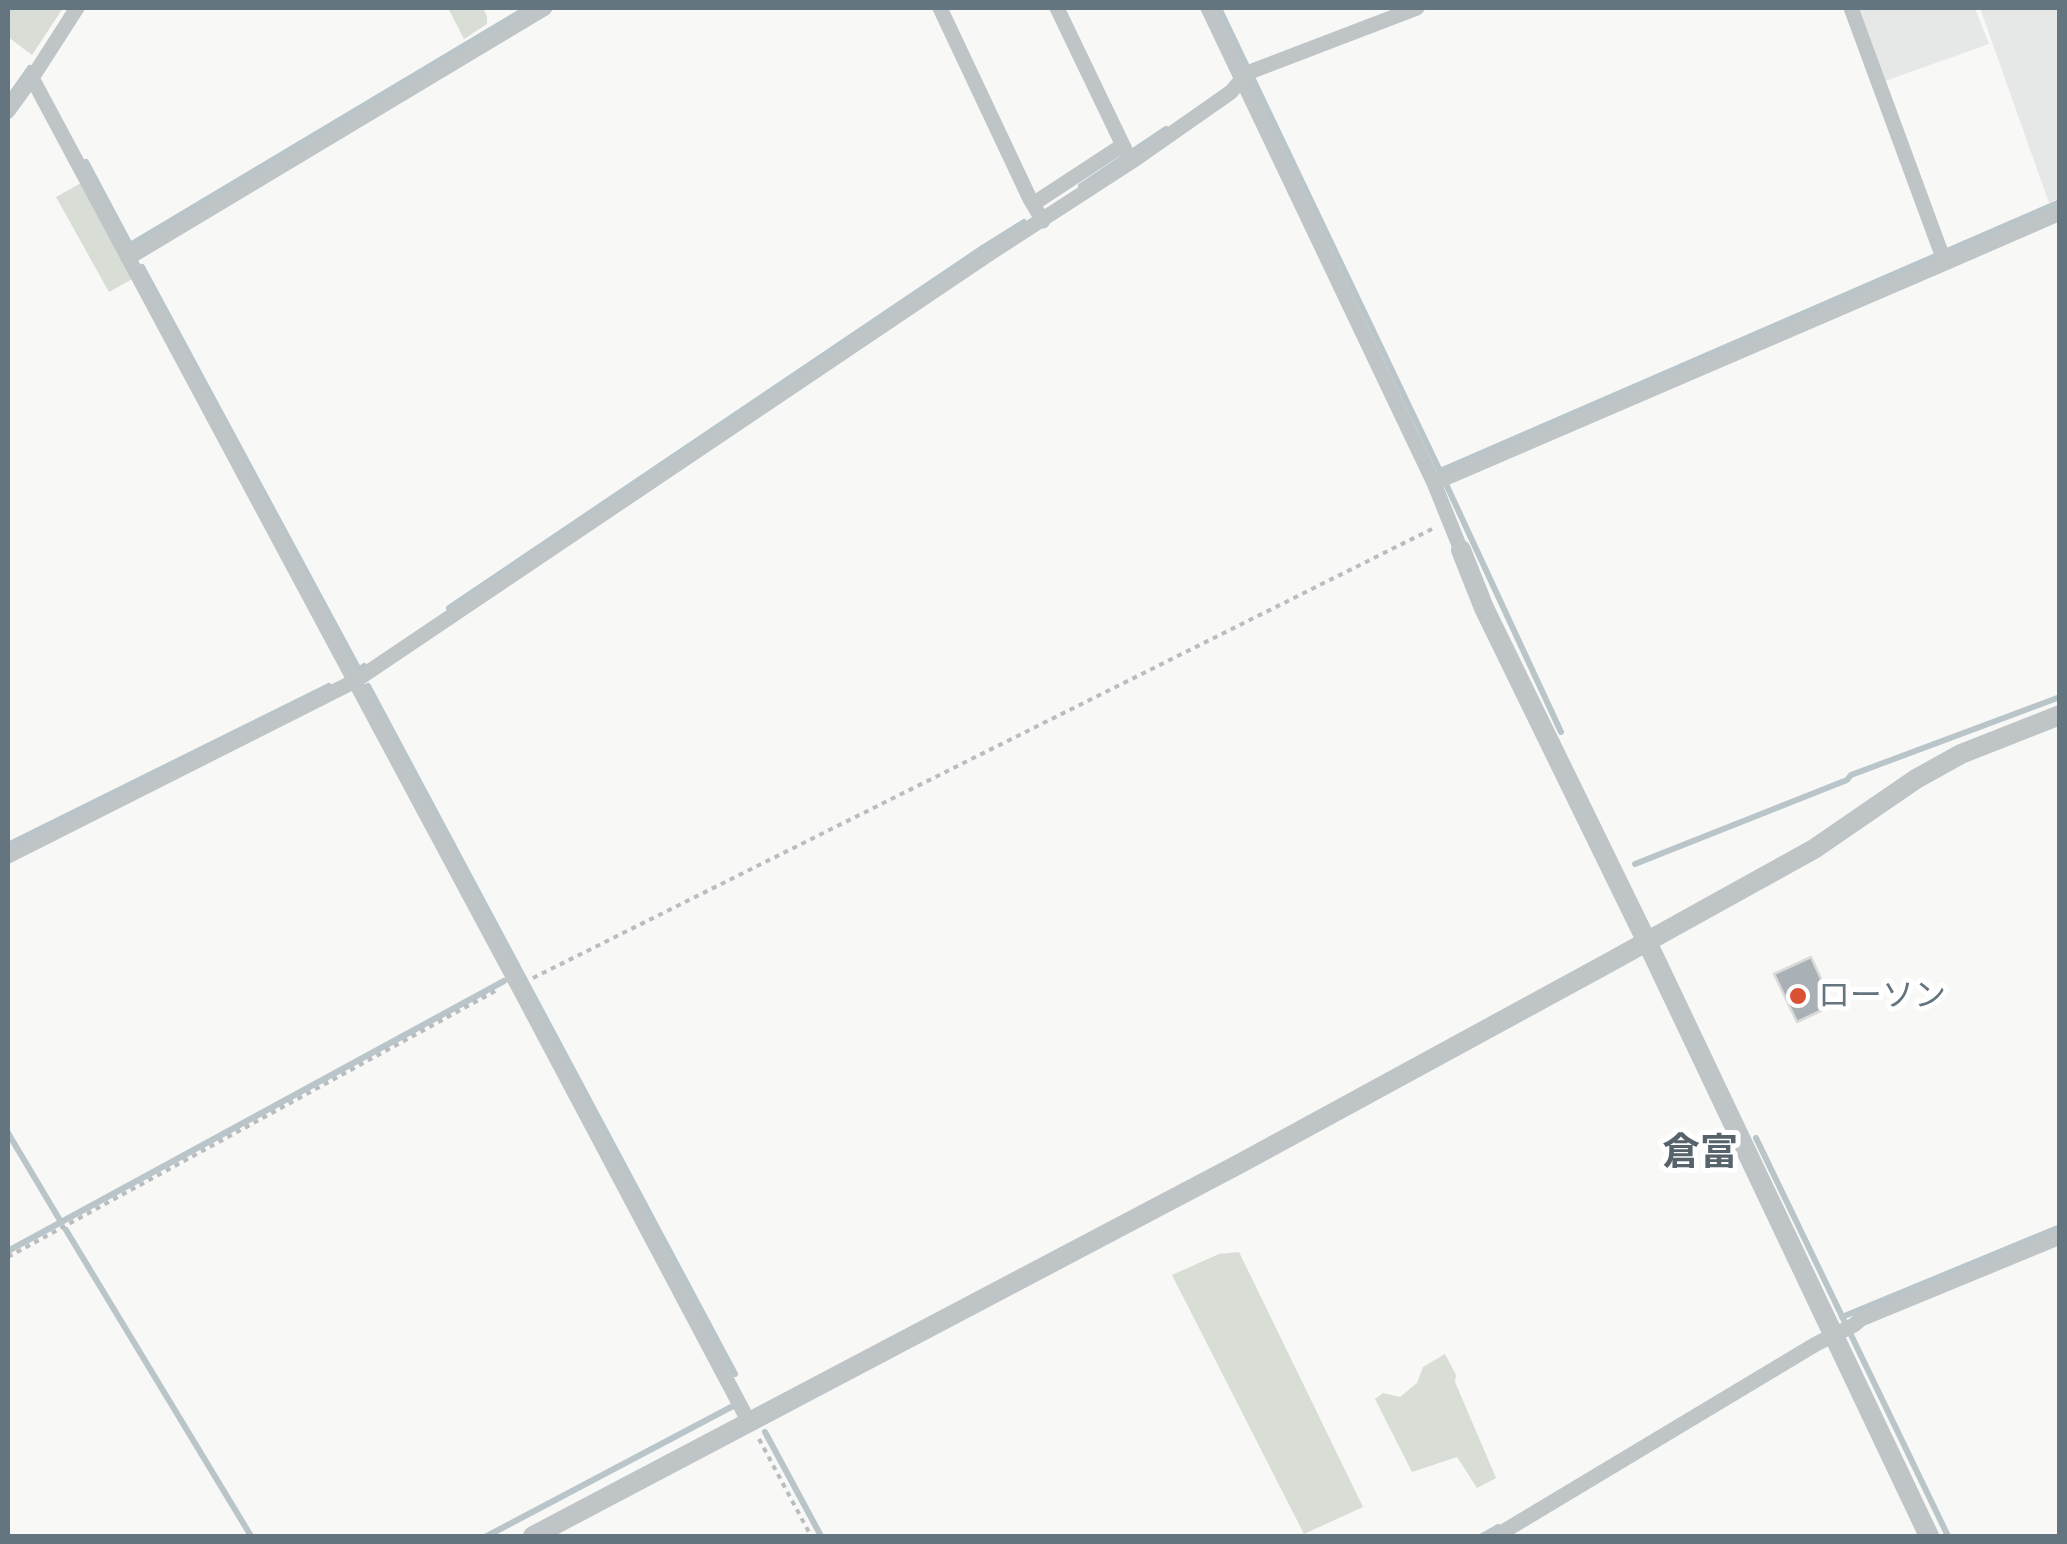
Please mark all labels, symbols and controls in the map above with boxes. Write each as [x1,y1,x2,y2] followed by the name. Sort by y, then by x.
[1818,977,1946,1015] place label: ローソン
[1787,985,1809,1007] marker: ローソン
[1662,1130,1738,1176] district label: 倉富

